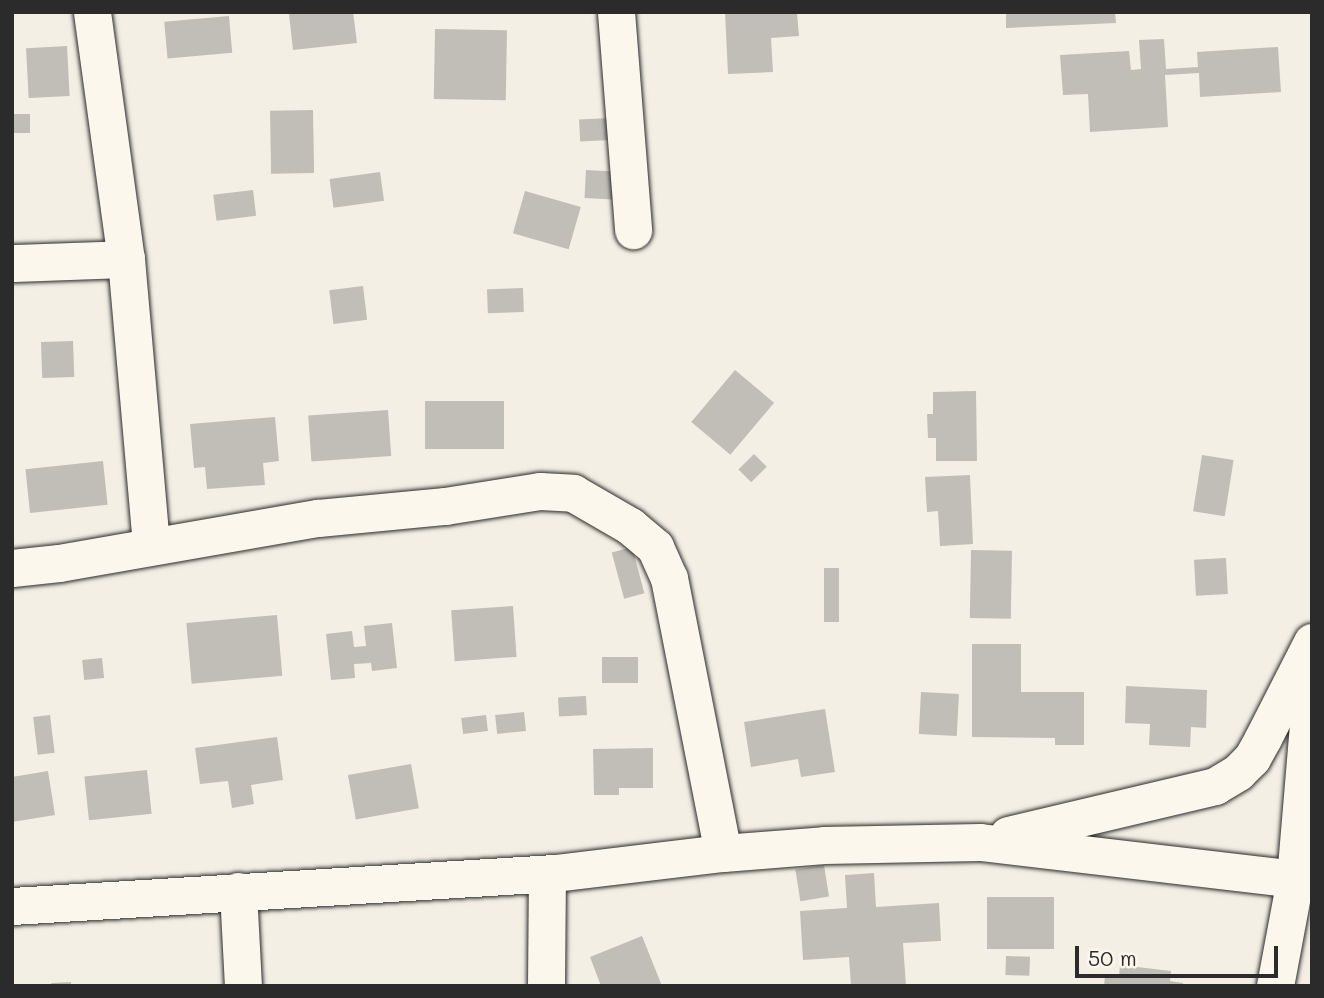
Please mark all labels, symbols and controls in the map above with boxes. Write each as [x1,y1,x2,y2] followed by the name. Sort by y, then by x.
[1079,932,1282,976] scale bar
[1088,944,1137,971] text: 50 m

